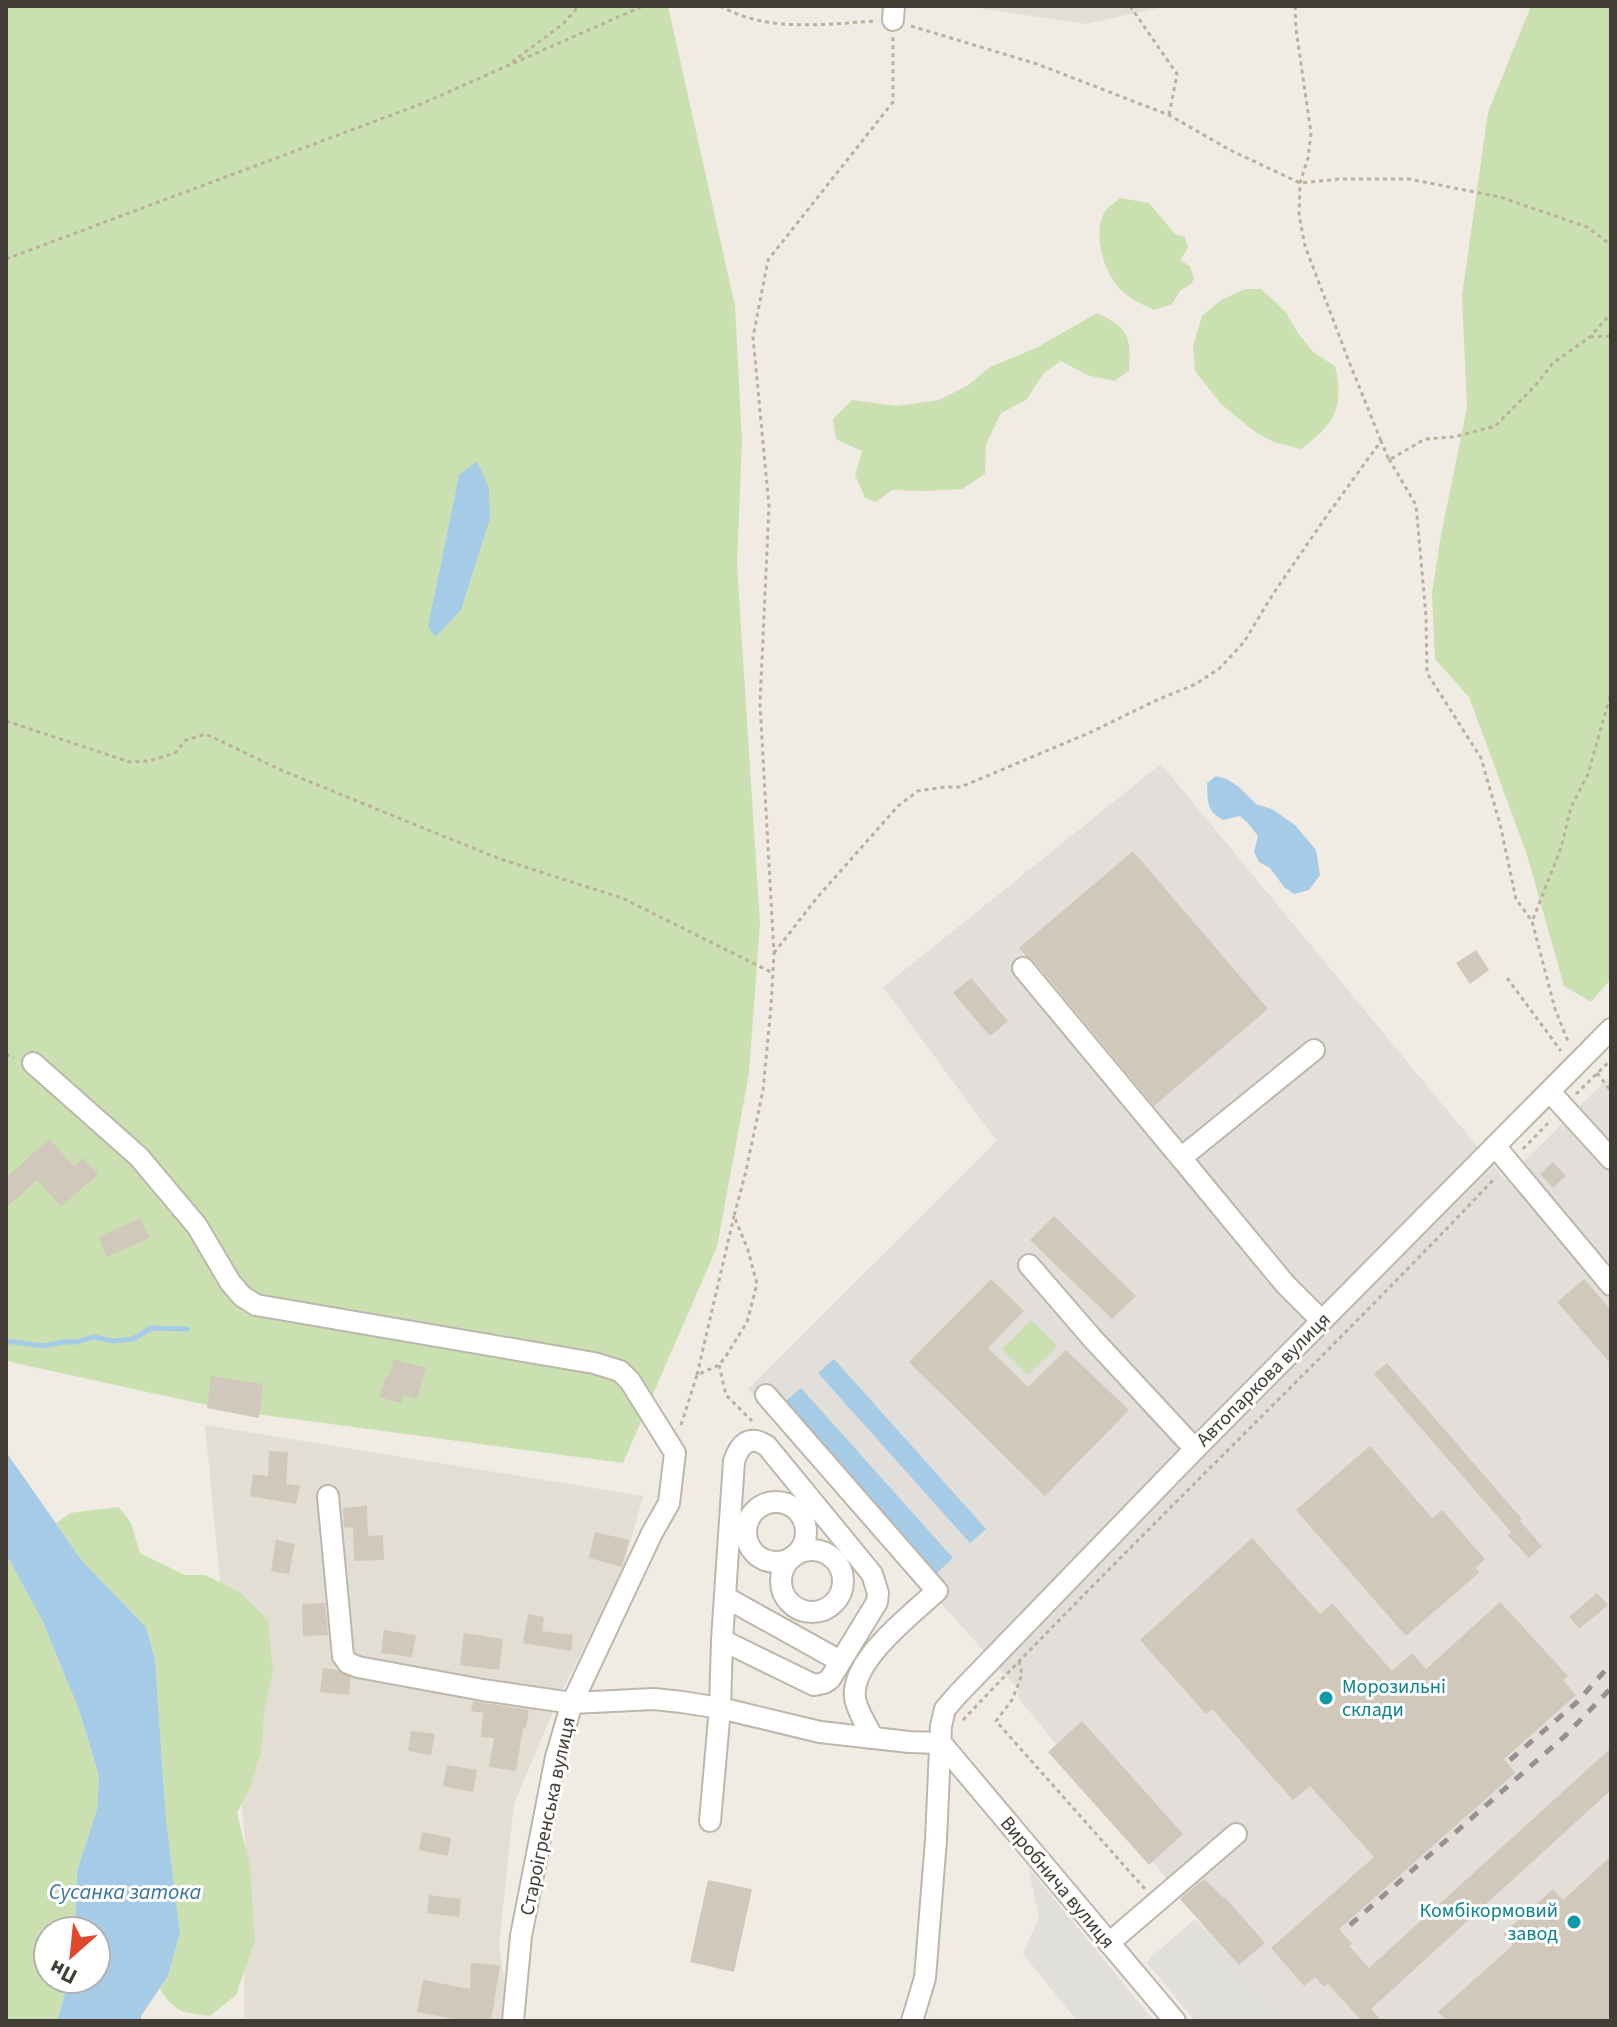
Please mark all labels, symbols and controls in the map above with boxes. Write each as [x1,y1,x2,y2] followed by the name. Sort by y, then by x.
[1190,1306,1337,1453] street label: Автопаркова вулиця
[1342,1673,1446,1724] place label: Морозильні склади
[1317,1689,1335,1707] marker: Морозильні склади
[513,1714,583,1918] street label: Староігренська вулиця
[993,1810,1121,1955] street label: Виробнича вулиця
[49,1876,202,1908] water label: Сусанка затока
[1420,1897,1558,1948] place label: Комбікормовий завод
[1565,1913,1583,1931] marker: Комбікормовий завод
[32,1915,112,1995] north arrow
[44,1951,83,1992] text: Пн

